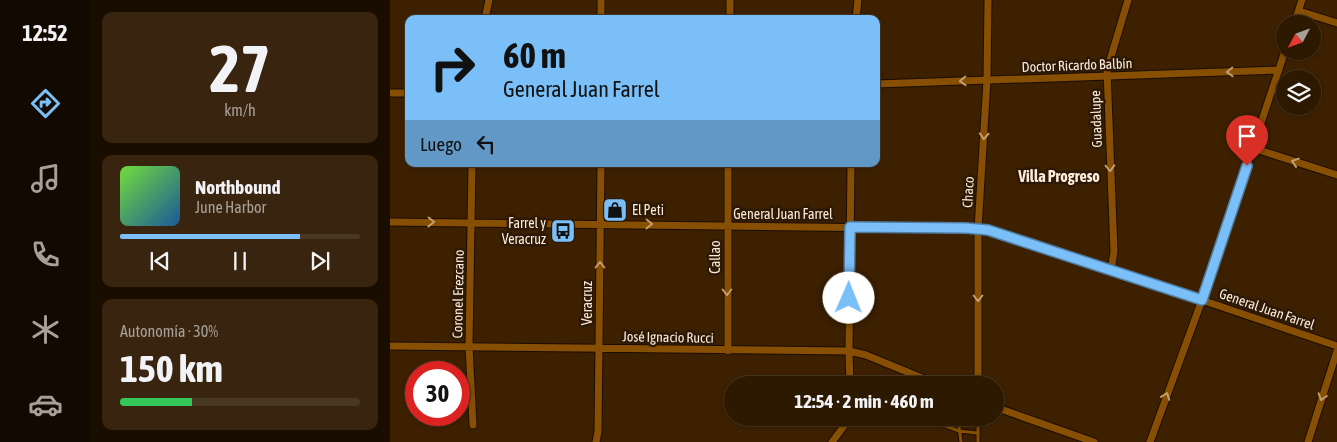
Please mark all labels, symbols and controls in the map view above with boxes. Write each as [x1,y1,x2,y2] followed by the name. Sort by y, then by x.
[1276,15,1321,60] north arrow
[1276,15,1321,115] map controls
[22,20,68,46] text: 12:52
[209,31,271,106] text: 27
[420,35,485,100] icon: right
[503,35,566,75] text: 60 m
[1021,55,1133,75] street label: Doctor Ricardo Balbín
[1226,67,1234,78] one-way arrow
[1276,70,1321,115] button: layers
[503,76,659,102] text: General Juan Farrel
[958,76,966,86] one-way arrow
[28,86,63,121] icon: directions
[1087,90,1105,148] street label: Guadalupe
[224,101,256,119] text: km/h
[1226,115,1268,166] pin
[1233,122,1261,150] icon: arrive
[472,130,500,158] icon: left
[978,132,989,140] one-way arrow
[420,133,462,155] text: Luego
[1291,157,1300,167] one-way arrow
[28,161,63,196] icon: music
[1105,164,1115,172] one-way arrow
[1017,167,1100,185] district label: Villa Progreso
[195,176,281,198] text: Northbound
[959,176,977,208] street label: Chaco
[602,197,628,223] shop icon: El Peti
[195,198,266,216] text: June Harbor
[632,202,664,218] place label: El Peti
[733,206,833,222] street label: General Juan Farrel
[502,215,546,247] place label: Farrel y Veracruz
[427,217,435,227] one-way arrow
[550,218,576,244] bus stop icon: Farrel y Veracruz
[645,219,653,230] one-way arrow
[28,237,63,272] icon: phone
[707,240,723,274] street label: Callao
[146,247,174,275] icon: previous
[226,247,254,275] icon: pause
[306,247,334,275] icon: next
[449,249,467,339] street label: Coronel Erezcano
[595,261,605,268] one-way arrow
[822,271,874,323] position arrow
[579,281,595,325] street label: Veracruz
[1217,285,1317,333] street label: General Juan Farrel
[722,288,732,296] one-way arrow
[973,295,983,303] one-way arrow
[28,312,63,347] icon: climate
[120,322,218,340] text: Autonomía · 30%
[622,328,714,346] street label: José Ignacio Rucci
[120,347,223,390] text: 150 km
[405,361,470,426] speed limit sign: 30
[28,387,63,422] icon: car
[794,390,934,412] text: 12:54 · 2 min · 460 m
[1160,392,1170,401] one-way arrow
[1318,392,1328,400] one-way arrow

